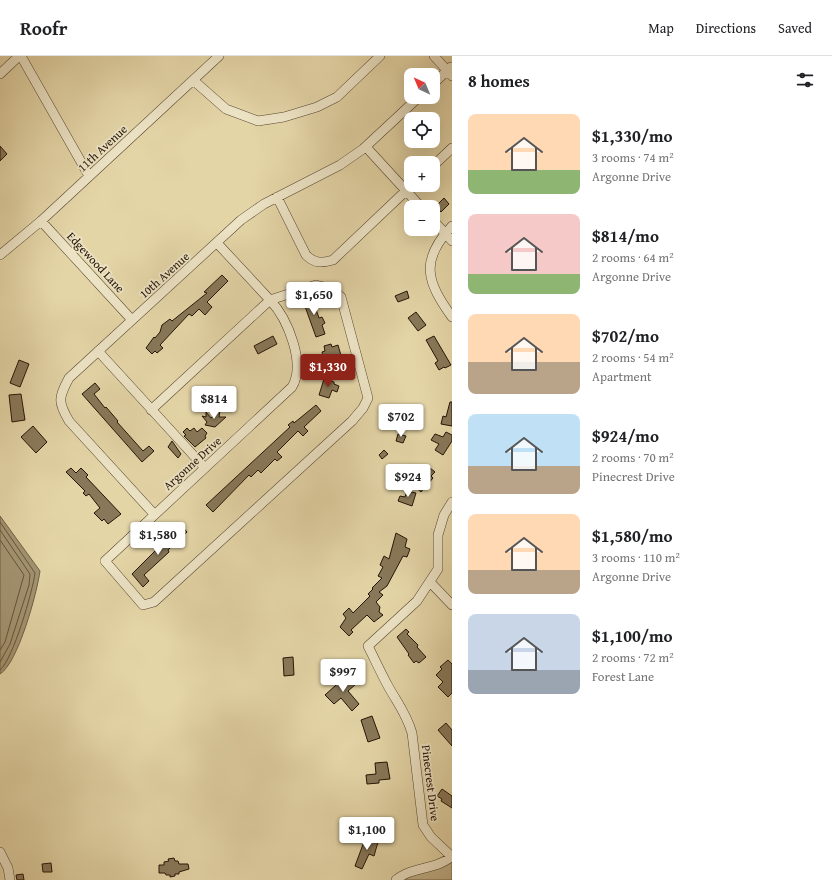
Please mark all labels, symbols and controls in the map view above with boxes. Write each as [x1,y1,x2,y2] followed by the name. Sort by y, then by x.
[20,14,67,42] text: Roofr
[648,18,674,38] text: Map
[696,18,756,38] text: Directions
[778,18,812,38] text: Saved
[404,68,440,104] north arrow
[404,68,440,236] map controls
[468,68,530,93] text: 8 homes
[794,69,816,91] icon: filters
[404,112,440,148] button: locate
[74,120,131,175] street label: 11th Avenue
[592,123,673,148] text: $1,330/mo
[500,130,548,178] icon: home
[592,148,674,167] text: 3 rooms · 74 m²
[404,156,440,192] button: +
[592,167,671,186] text: Argonne Drive
[404,200,440,236] button: −
[592,223,659,248] text: $814/mo
[63,228,129,296] street label: Edgewood Lane
[500,230,548,278] icon: home
[135,248,193,302] street label: 10th Avenue
[592,248,674,267] text: 2 rooms · 64 m²
[592,267,671,286] text: Argonne Drive
[281,282,347,316] pin: $1,650
[295,285,333,304] text: $1,650
[592,323,659,348] text: $702/mo
[500,330,548,378] icon: home
[592,348,674,367] text: 2 rooms · 54 m²
[295,354,361,388] pin: $1,330
[309,357,347,376] text: $1,330
[592,367,652,386] text: Apartment
[190,386,238,420] pin: $814
[201,389,227,408] text: $814
[377,404,425,438] pin: $702
[388,407,414,426] text: $702
[592,423,659,448] text: $924/mo
[500,430,548,478] icon: home
[159,432,225,494] street label: Argonne Drive
[592,448,674,467] text: 2 rooms · 70 m²
[384,464,432,498] pin: $924
[395,467,421,486] text: $924
[592,467,675,486] text: Pinecrest Drive
[125,522,191,556] pin: $1,580
[592,523,673,548] text: $1,580/mo
[139,525,177,544] text: $1,580
[500,530,548,578] icon: home
[592,548,680,567] text: 3 rooms · 110 m²
[592,567,671,586] text: Argonne Drive
[592,623,673,648] text: $1,100/mo
[500,630,548,678] icon: home
[592,648,674,667] text: 2 rooms · 72 m²
[319,659,367,693] pin: $997
[330,662,356,681] text: $997
[592,667,654,686] text: Forest Lane
[418,744,444,822] street label: Pinecrest Drive
[334,817,400,851] pin: $1,100
[348,820,386,839] text: $1,100

